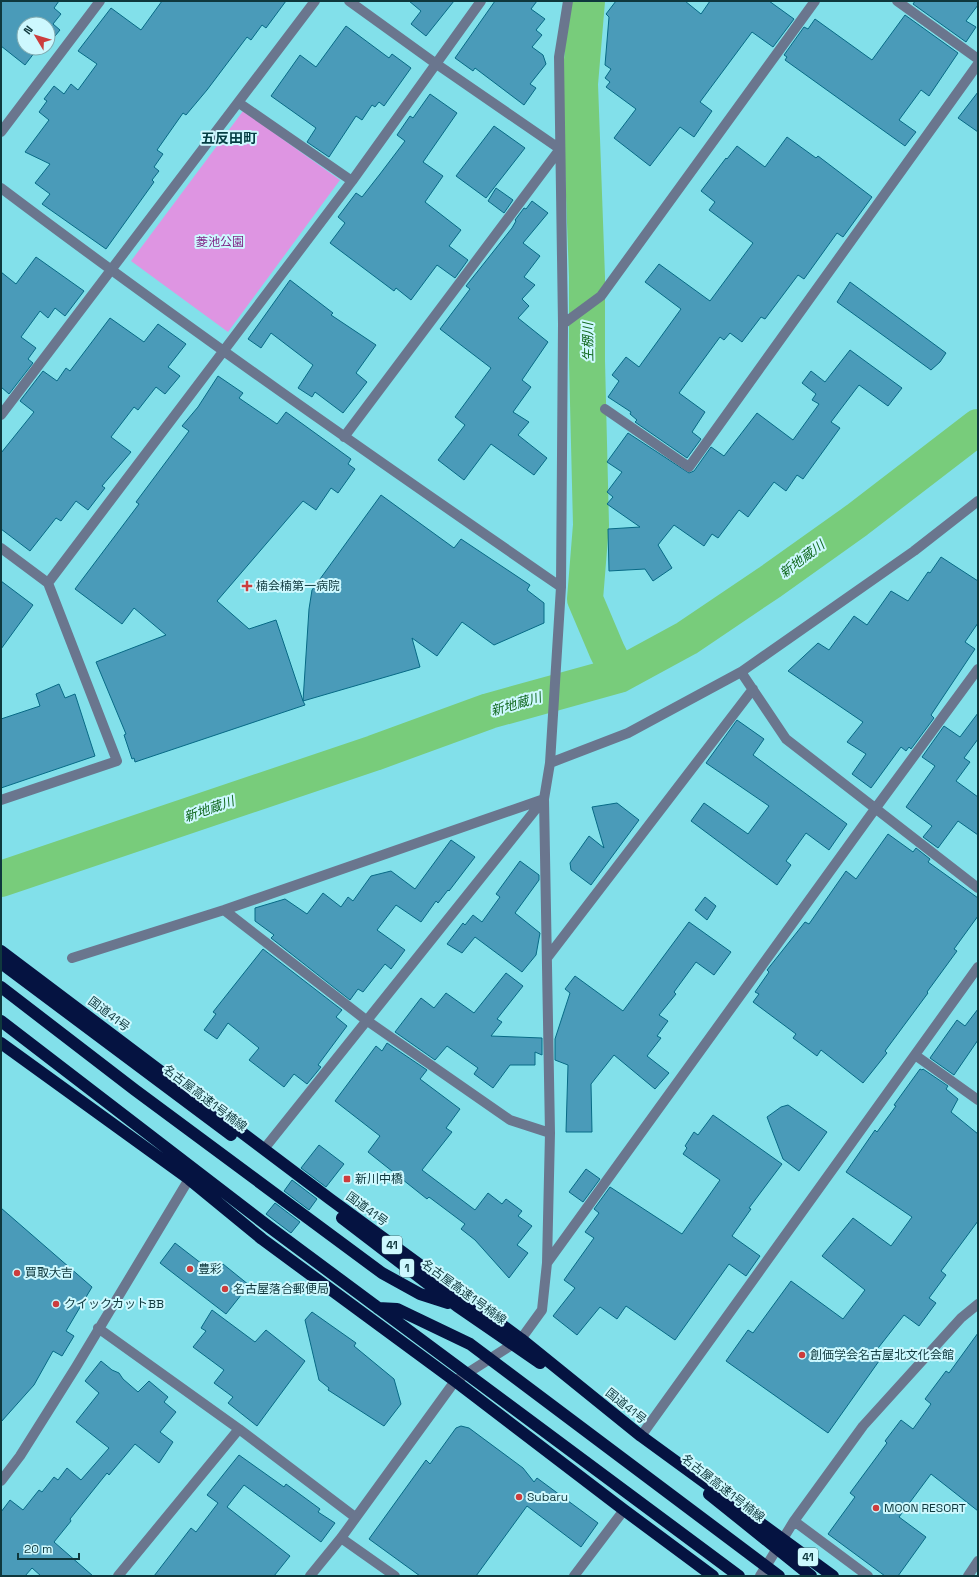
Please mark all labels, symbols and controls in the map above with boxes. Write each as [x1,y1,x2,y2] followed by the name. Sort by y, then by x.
[16,16,56,56] north arrow
[20,23,36,37] text: N
[201,129,257,147] district label: 五反田町
[196,234,244,250] park label: 菱池公園
[579,320,597,362] water label: 生棚川
[776,535,829,581] water label: 新地蔵川
[256,578,340,594] place label: 楠会楠第一病院
[241,580,253,592] marker: 楠会楠第一病院
[489,688,545,719] water label: 新地蔵川
[182,792,238,826] water label: 新地蔵川
[85,993,133,1035] street label: 国道41号
[160,1061,250,1135] street label: 名古屋高速1号楠線
[355,1171,403,1187] place label: 新川中橋
[342,1174,352,1184] marker: 新川中橋
[343,1188,391,1230] street label: 国道41号
[382,1236,402,1254] road number: 41
[418,1256,510,1328] street label: 名古屋高速1号楠線
[400,1259,414,1277] road number: 1
[198,1261,222,1277] place label: 豊彩
[185,1264,195,1274] marker: 豊彩
[25,1265,73,1281] place label: 買取大吉
[12,1268,22,1278] marker: 買取大吉
[233,1281,329,1297] place label: 名古屋落合郵便局
[220,1284,230,1294] marker: 名古屋落合郵便局
[64,1296,164,1312] place label: クイックカットBB
[51,1299,61,1309] marker: クイックカットBB
[810,1347,954,1363] place label: 創価学会名古屋北文化会館
[797,1350,807,1360] marker: 創価学会名古屋北文化会館
[602,1385,650,1427] street label: 国道41号
[678,1451,768,1525] street label: 名古屋高速1号楠線
[527,1489,568,1505] place label: Subaru
[514,1492,524,1502] marker: Subaru
[884,1500,966,1516] place label: MOON RESORT
[871,1503,881,1513] marker: MOON RESORT
[18,1535,79,1561] scale bar
[24,1541,52,1557] text: 20 m
[798,1548,818,1566] road number: 41

